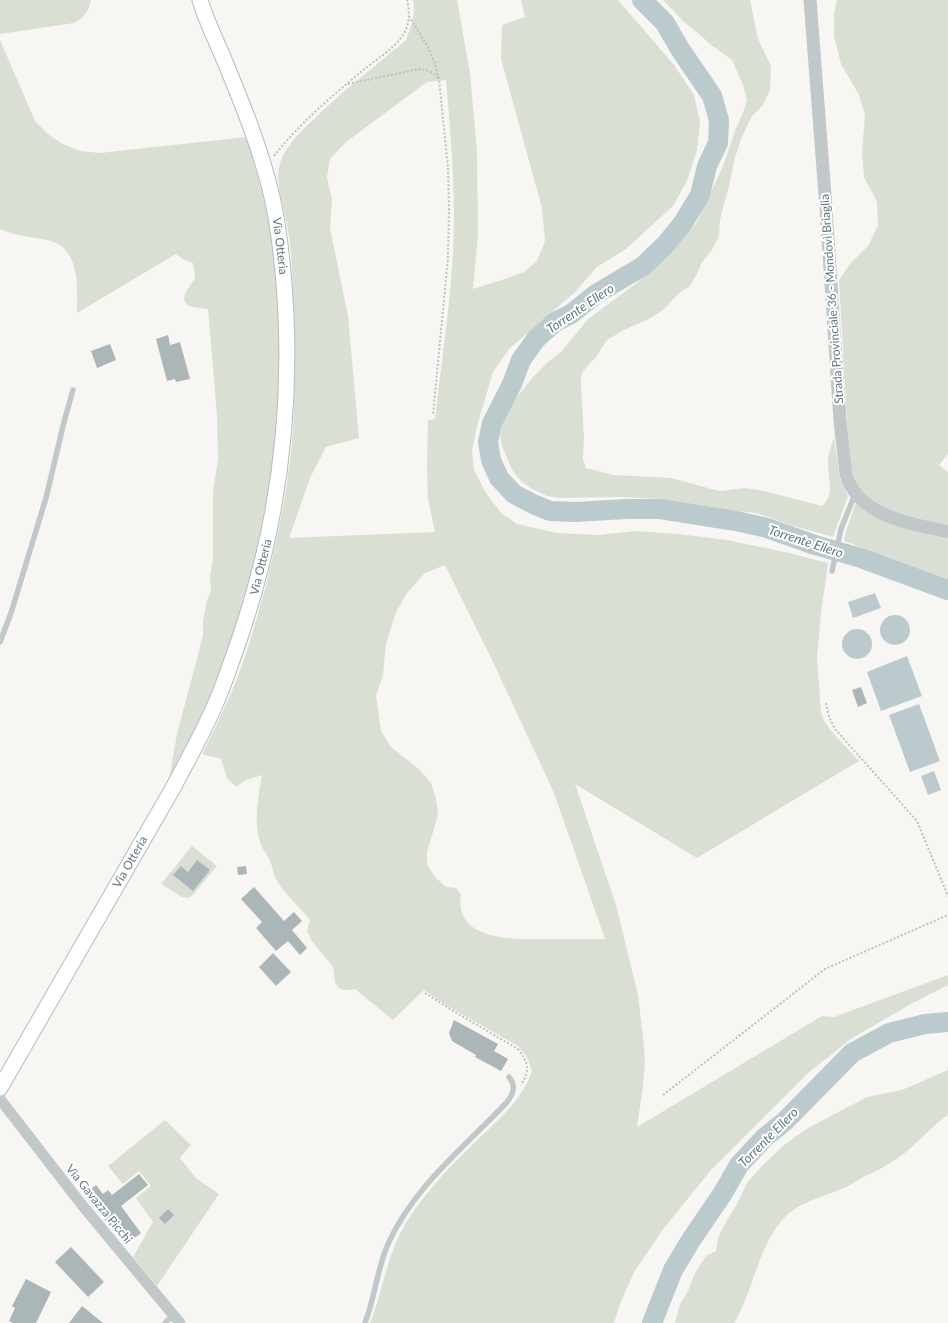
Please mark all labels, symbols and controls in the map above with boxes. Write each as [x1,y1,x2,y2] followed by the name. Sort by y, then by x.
[817,194,846,404] street label: Strada Provinciale 36 - Mondovì Briaglia
[270,217,291,275] street label: Via Otteria
[543,279,617,336] water label: Torrente Ellero
[767,521,846,561] water label: Torrente Ellero
[246,537,275,597] street label: Via Otteria
[109,833,150,890] street label: Via Otteria
[735,1104,801,1170] water label: Torrente Ellero
[63,1161,136,1246] street label: Via Gavazza Picchi

